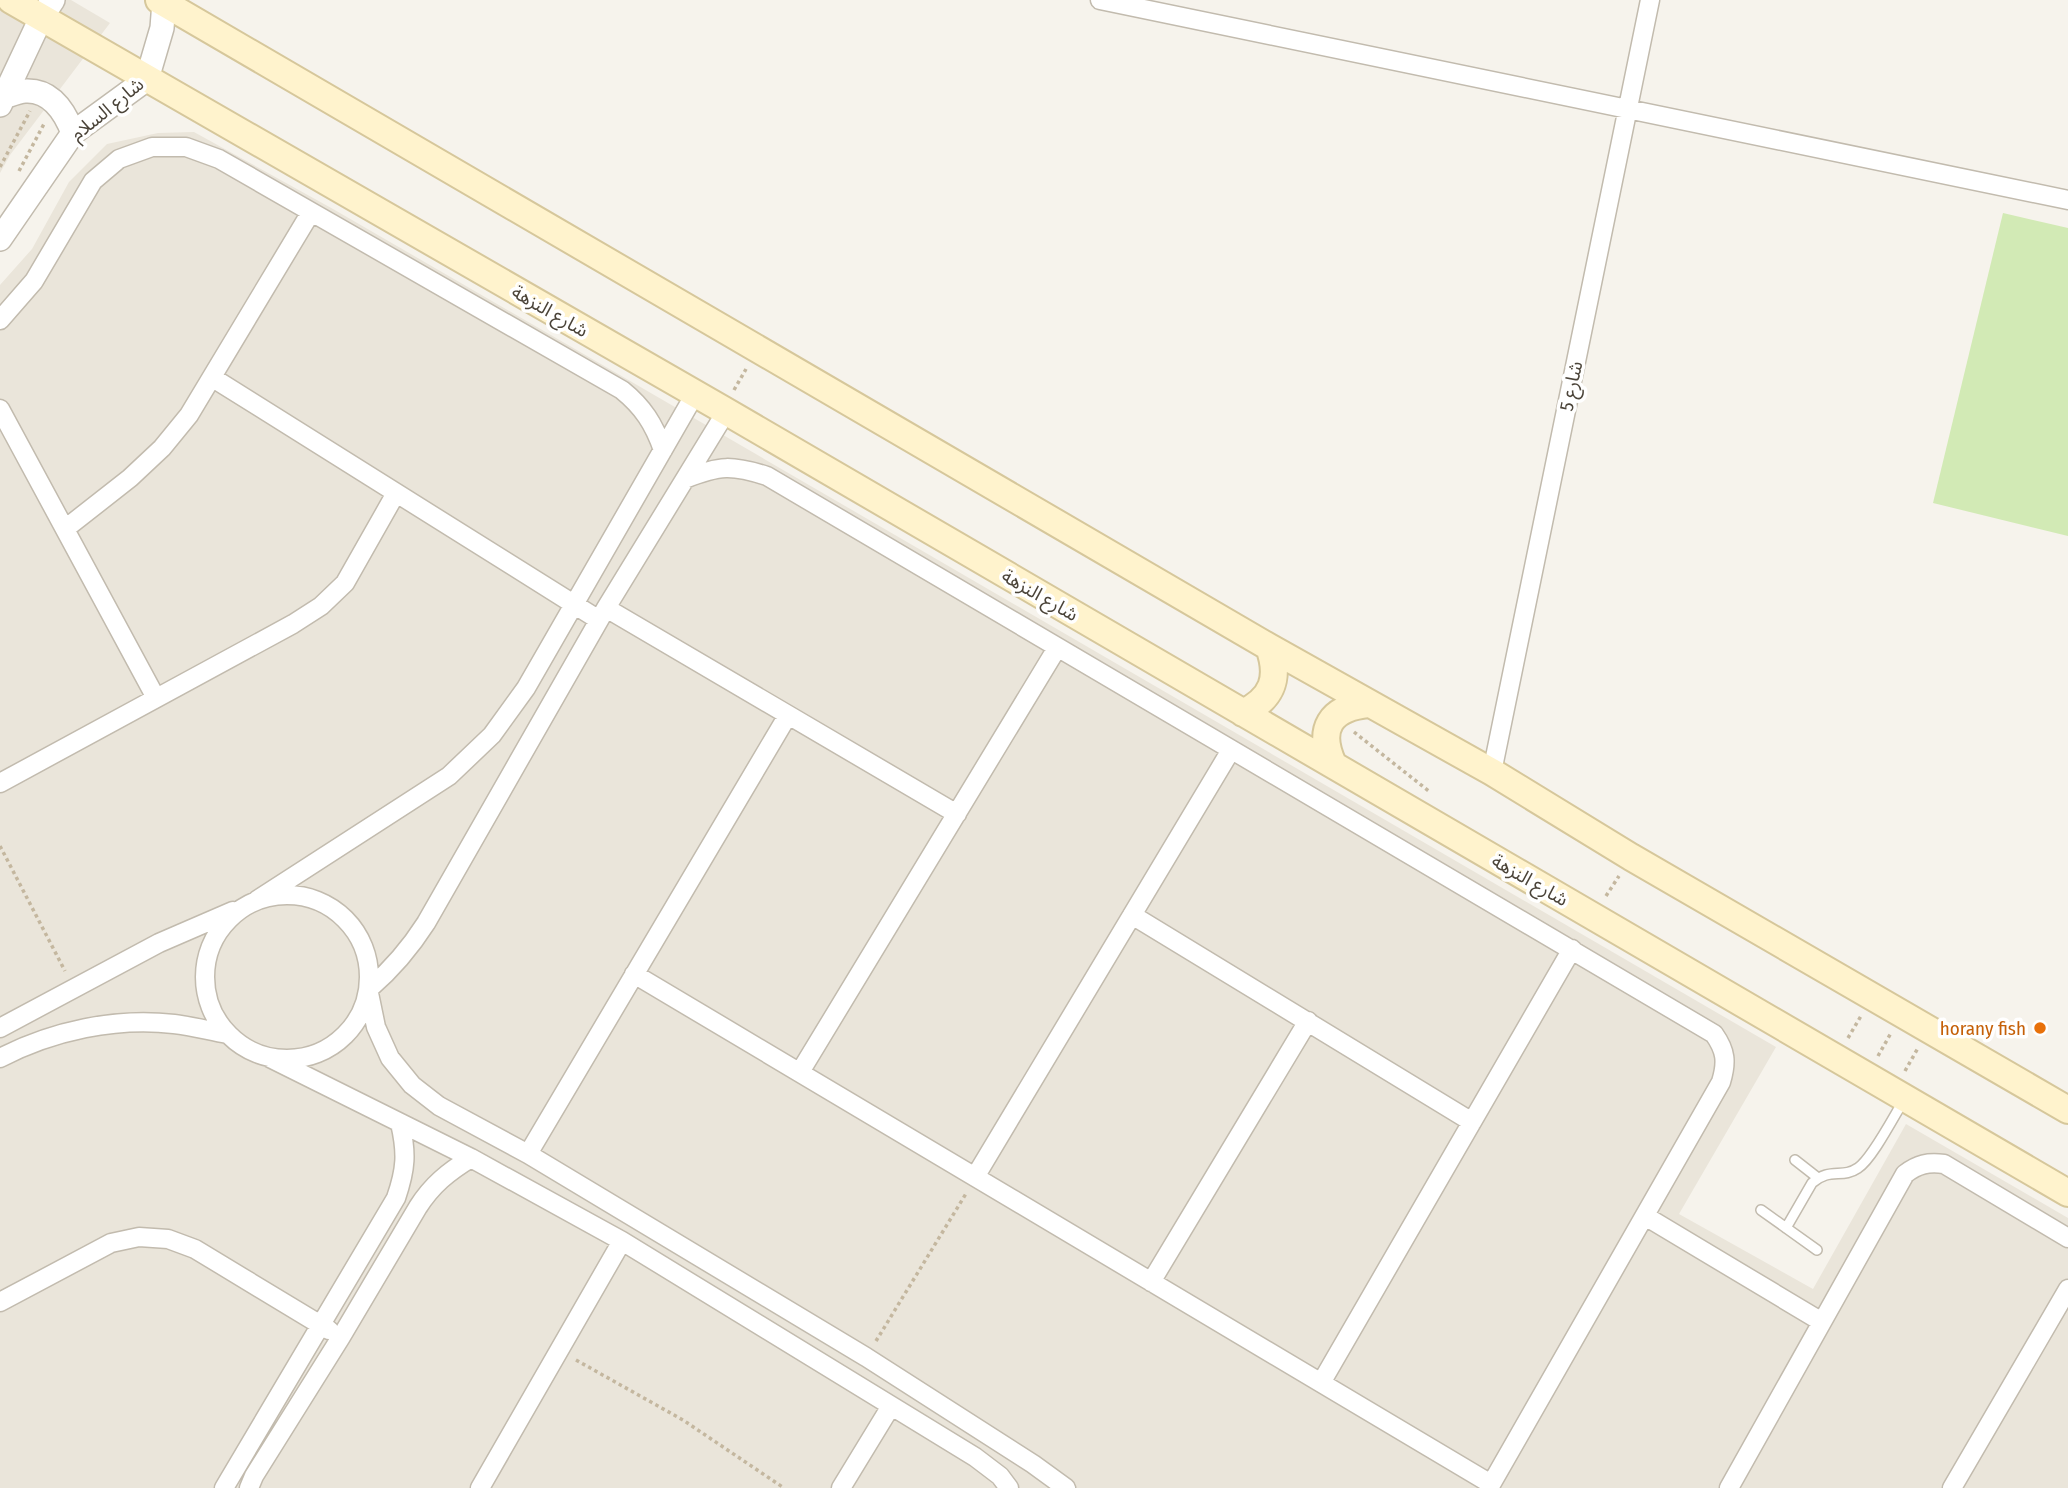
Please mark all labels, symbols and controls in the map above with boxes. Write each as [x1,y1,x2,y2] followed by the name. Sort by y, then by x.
[66,72,150,148] street label: شارع السلام
[507,280,592,344] street label: شارع النزهة
[1555,359,1589,413] street label: شارع 5
[997,564,1082,628] street label: شارع النزهة
[1487,849,1572,913] street label: شارع النزهة
[1940,1017,2026,1040] place label: horany fish
[2032,1020,2048,1036] marker: horany fish

